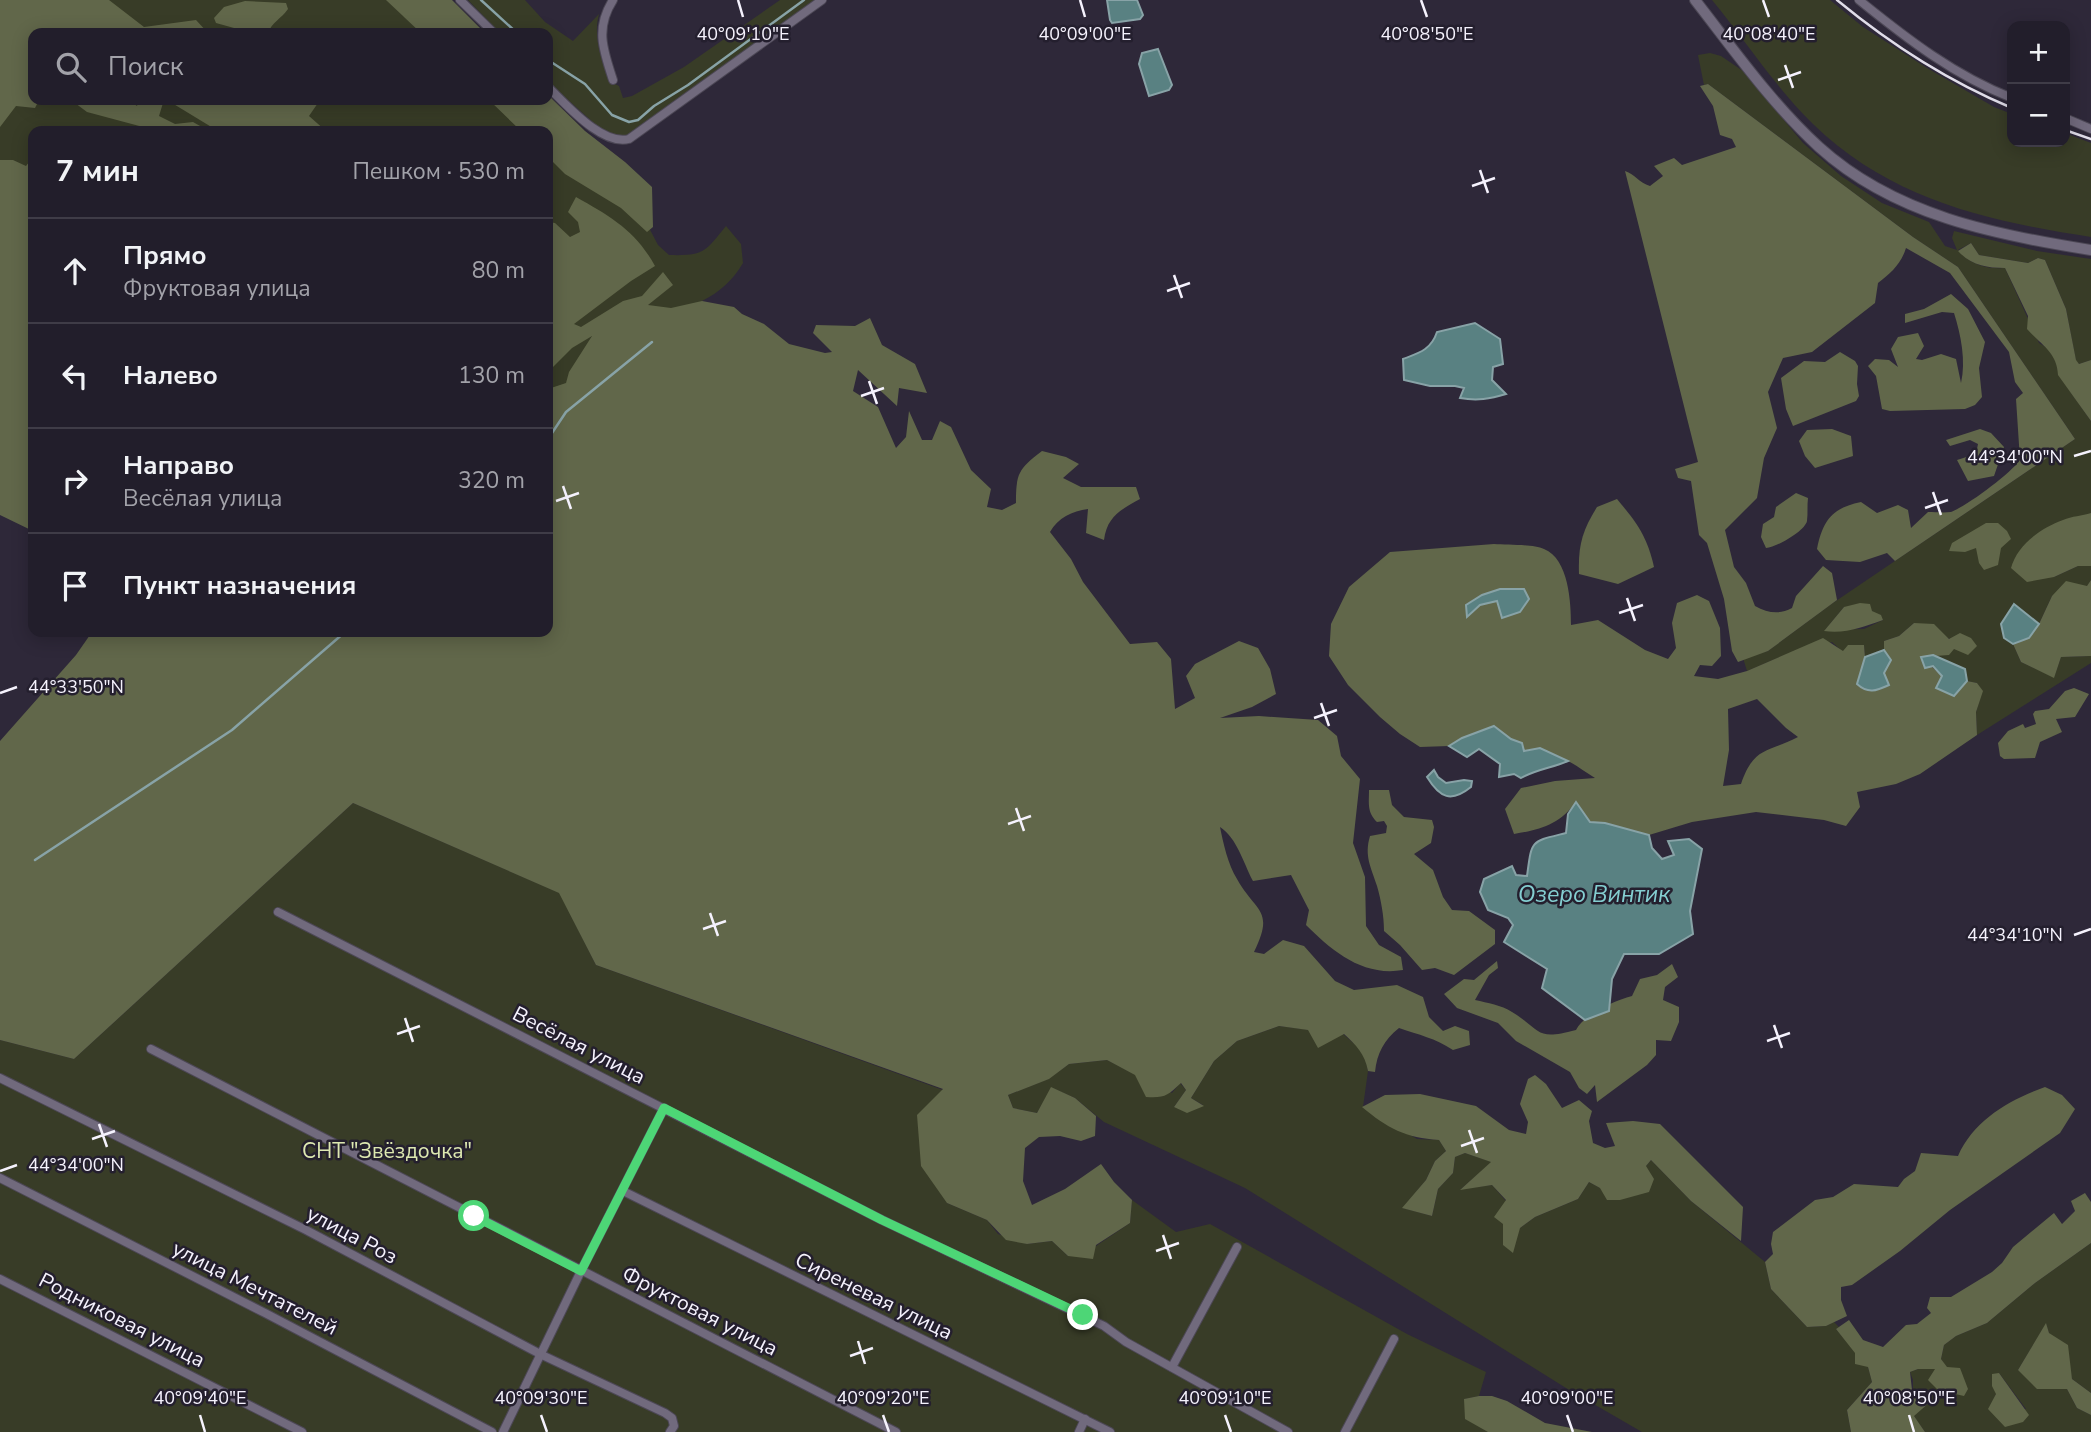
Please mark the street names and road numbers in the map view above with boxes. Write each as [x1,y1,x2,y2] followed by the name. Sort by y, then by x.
[508,999,650,1091] street label: Весёлая улица
[302,1199,402,1271] street label: улица Роз
[168,1234,342,1342] street label: улица Мечтателей
[791,1246,957,1346] street label: Сиреневая улица
[617,1260,783,1362] street label: Фруктовая улица
[34,1266,210,1374] street label: Родниковая улица

